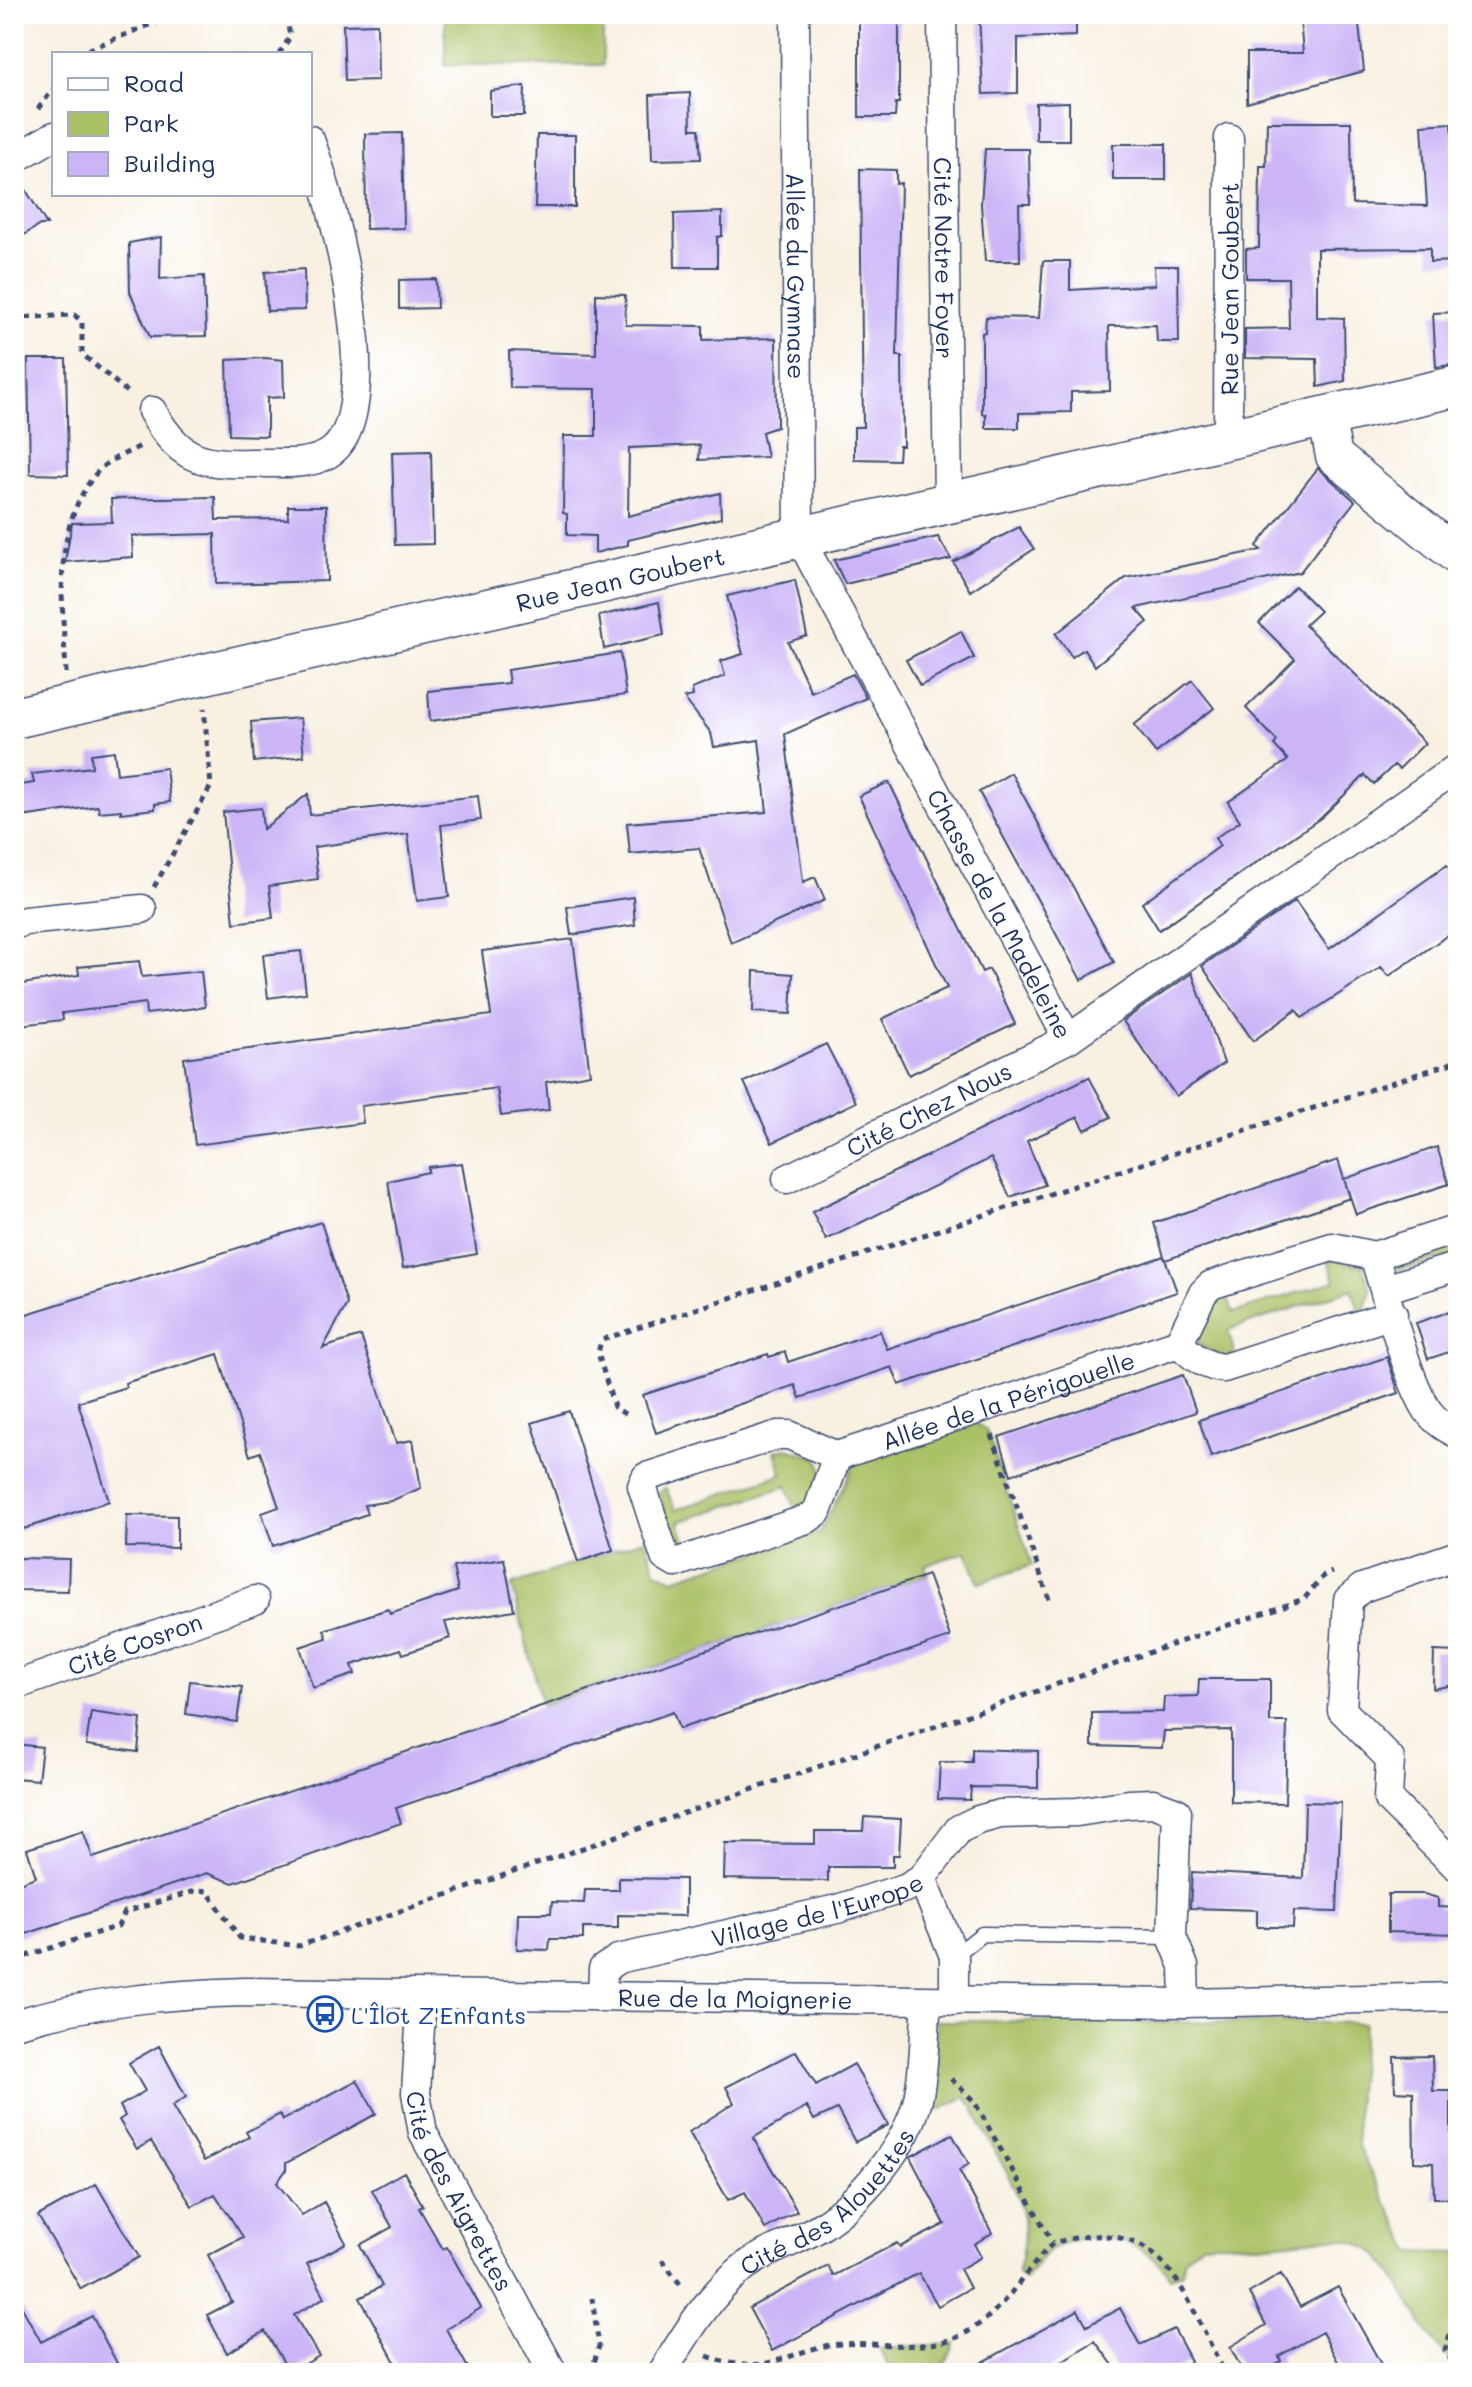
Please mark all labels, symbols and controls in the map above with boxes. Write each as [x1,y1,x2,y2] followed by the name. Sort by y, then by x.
[52,52,312,196] legend
[124,67,184,98] text: Road
[124,107,178,138] text: Park
[124,147,215,178] text: Building
[928,157,962,359] street label: Cité Notre Foyer
[781,173,813,379] street label: Allée du Gymnase
[1213,182,1244,396] street label: Rue Jean Goubert
[513,540,727,618] street label: Rue Jean Goubert
[921,783,1080,1043] street label: Chasse de la Madeleine
[841,1054,1016,1163] street label: Cité Chez Nous
[877,1343,1138,1456] street label: Allée de la Périgouelle
[63,1605,206,1681] street label: Cité Cosron
[708,1865,929,1953] street label: Village de l'Europe
[618,1981,853,2015] street label: Rue de la Moignerie
[306,1995,344,2033] bus stop icon: L'Îlot Z'Enfants
[351,1999,526,2030] place label: L'Îlot Z'Enfants
[400,2088,521,2296] street label: Cité des Aigrettes
[733,2123,920,2281] street label: Cité des Alouettes

